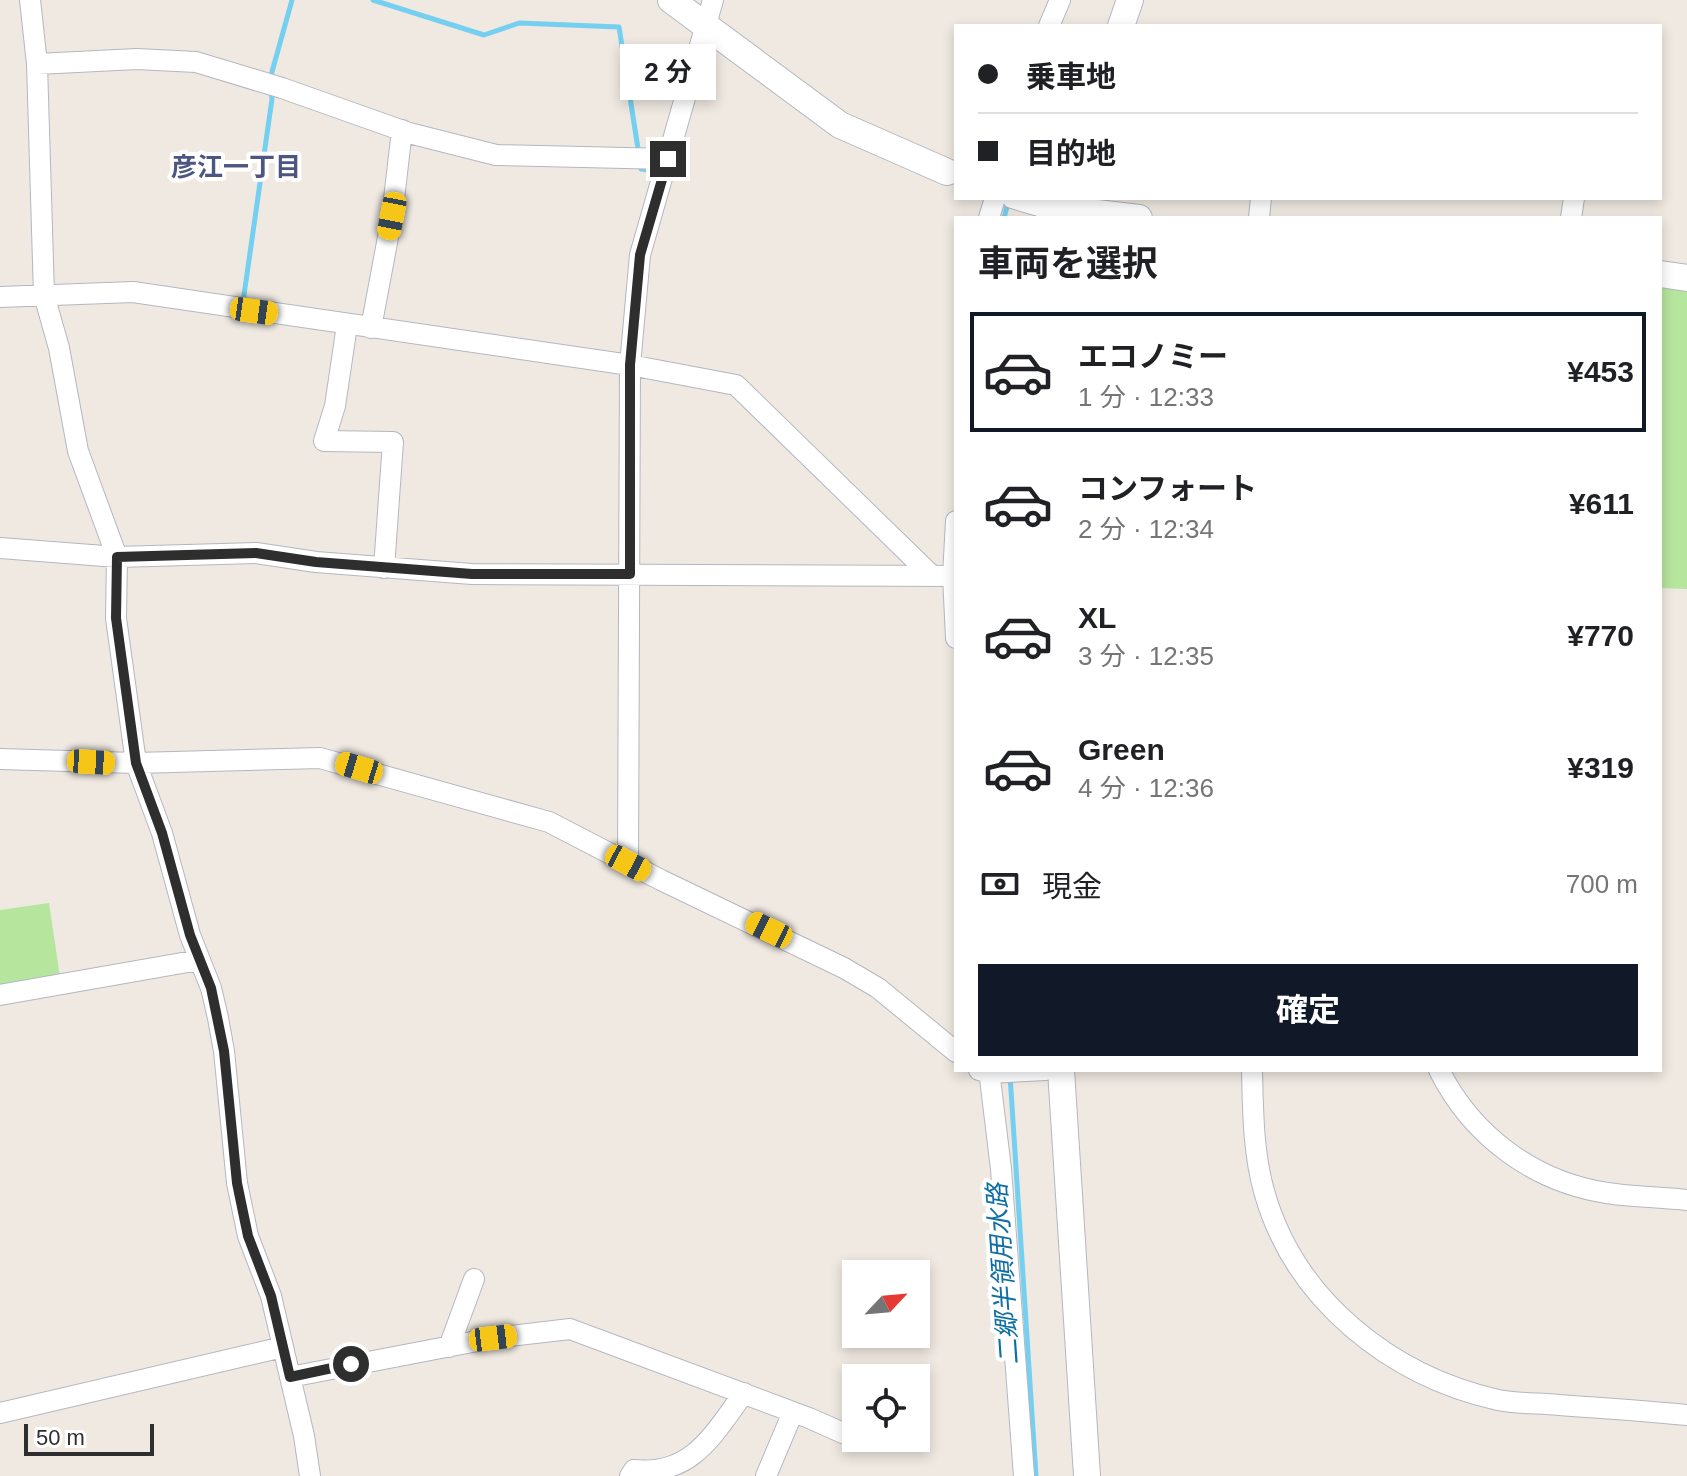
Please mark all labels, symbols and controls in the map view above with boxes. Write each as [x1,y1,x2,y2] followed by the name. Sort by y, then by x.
[620,43,716,99] callout: 2 分
[644,57,692,87] text: 2 分
[1026,60,1116,93] text: 乗車地
[1026,137,1116,170] text: 目的地
[650,141,686,177] route end
[171,152,301,182] district label: 彦江一丁目
[376,190,408,242] car
[978,243,1158,284] text: 車両を選択
[229,296,279,326] car
[982,336,1054,408] icon: car
[1078,340,1228,373] text: エコノミー
[1567,355,1634,388] text: ¥453
[1078,382,1214,412] text: 1 分 · 12:33
[982,468,1054,540] icon: car
[1078,472,1257,505] text: コンフォート
[1569,487,1634,520] text: ¥611
[1078,514,1214,544] text: 2 分 · 12:34
[982,600,1054,672] icon: car
[1078,601,1116,634] text: XL
[1567,619,1634,652] text: ¥770
[1078,641,1214,671] text: 3 分 · 12:35
[982,732,1054,804] icon: car
[1078,733,1165,766] text: Green
[66,749,116,775] car
[333,750,385,786] car
[1567,751,1634,784] text: ¥319
[1078,773,1214,803] text: 4 分 · 12:36
[601,841,655,885] car
[978,862,1022,906] icon: cash
[1566,869,1638,899] text: 700 m
[1042,870,1102,903] text: 現金
[742,909,796,951] car
[978,964,1638,1056] button: 確定
[982,1180,1024,1366] water label: 二郷半領用水路
[842,1260,930,1348] north arrow
[842,1260,930,1452] map controls
[468,1323,518,1353] car
[333,1346,369,1382] route start
[842,1364,930,1452] button: locate
[24,1420,154,1456] scale bar
[36,1425,85,1450] text: 50 m

